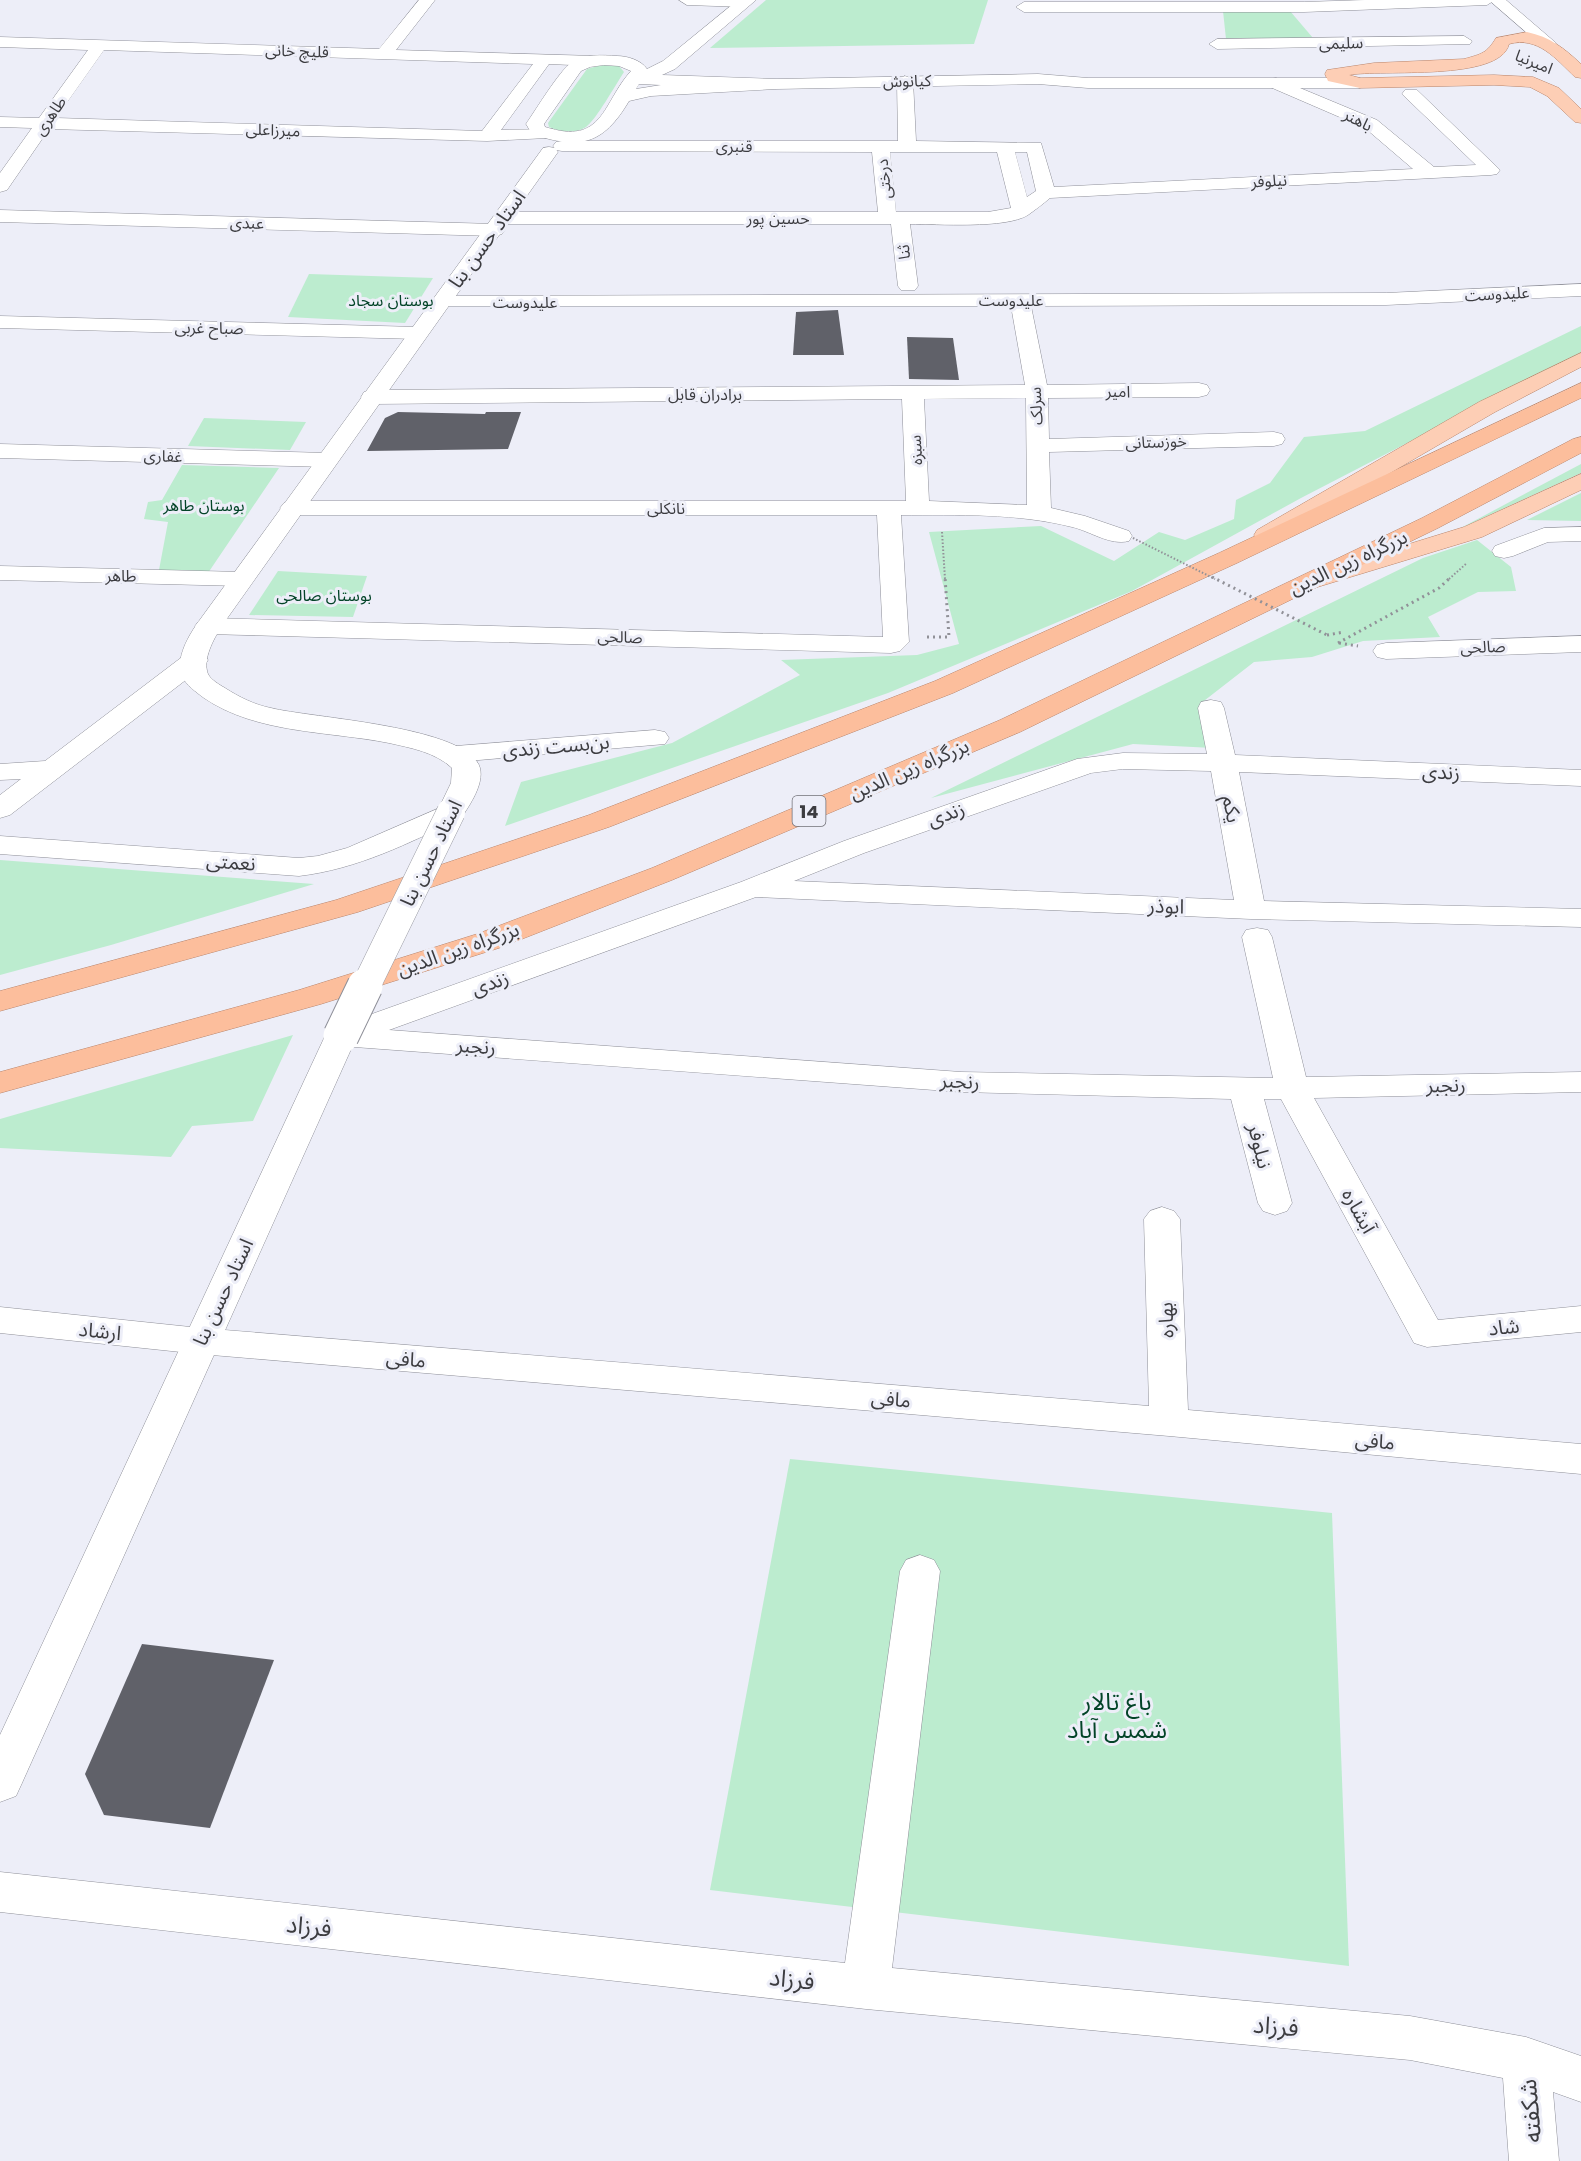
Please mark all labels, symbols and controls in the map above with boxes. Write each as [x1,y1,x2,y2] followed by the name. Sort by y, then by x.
[1319,31,1363,55] street label: سلیمی
[265,38,329,65] street label: قلیچ خانی
[1512,44,1556,80] street label: امیرنیا
[883,69,932,93] street label: کیانوش
[28,92,72,140] street label: طاهری
[1339,102,1377,137] street label: باهنر
[245,118,301,142] street label: میرزاعلی
[716,135,752,158] street label: قنبری
[870,158,898,200] street label: درختی
[1249,169,1288,193] street label: نیلوفر
[442,184,532,294] street label: استاد حسن بنا
[745,207,810,230] street label: حسین پور
[229,211,265,235] street label: عبدی
[892,243,916,261] street label: ثنا
[1464,281,1530,307] street label: علیدوست
[348,289,434,312] park label: بوستان سجاد
[979,289,1043,312] street label: علیدوست
[493,291,557,314] street label: علیدوست
[174,316,244,341] street label: صباح غربی
[1105,380,1130,403] street label: امیر
[668,383,742,406] street label: برادران قابل
[1024,386,1048,426] street label: سرلک
[1125,429,1187,455] street label: خوزستانی
[904,434,928,466] street label: سبزه
[143,444,183,468] street label: غفاری
[162,494,245,517] park label: بوستان طاهر
[647,497,685,520] street label: نانکلی
[1284,522,1412,602] street label: بزرگراه زین الدین
[104,564,137,588] street label: طاهر
[276,584,372,607] park label: بوستان صالحی
[597,625,643,649] street label: صالحی
[1460,635,1506,659] street label: صالحی
[501,727,611,765] street label: بن‌بست زندی
[845,731,973,807] street label: بزرگراه زین الدین
[1422,757,1460,787] street label: زندی
[1215,793,1248,825] street label: یکم
[923,794,969,834] street label: زندی
[393,795,469,911] street label: استاد حسن بنا
[792,796,826,826] road number: 14
[205,846,257,878] street label: نعمتی
[1146,891,1185,921] street label: ابوذر
[393,915,523,983] street label: بزرگراه زین الدین
[467,963,513,1003] street label: زندی
[454,1031,497,1061] street label: رنجبر
[938,1066,981,1096] street label: رنجبر
[1425,1071,1466,1099] street label: رنجبر
[1241,1120,1279,1171] street label: نیلوفر
[1335,1183,1383,1240] street label: آبشاره
[186,1234,260,1350] street label: استاد حسن بنا
[1151,1302,1181,1338] street label: بهاره
[1487,1311,1521,1343] street label: شاد
[77,1315,123,1347] street label: ارشاد
[385,1343,427,1375] street label: مافی
[870,1383,912,1415] street label: مافی
[1354,1425,1396,1457] street label: مافی
[1067,1685,1167,1746] park label: باغ تالار شمس آباد
[285,1907,333,1945] street label: فرزاد
[768,1960,816,1998] street label: فرزاد
[1252,2008,1300,2044] street label: فرزاد
[1511,2078,1549,2144] street label: شکفته

